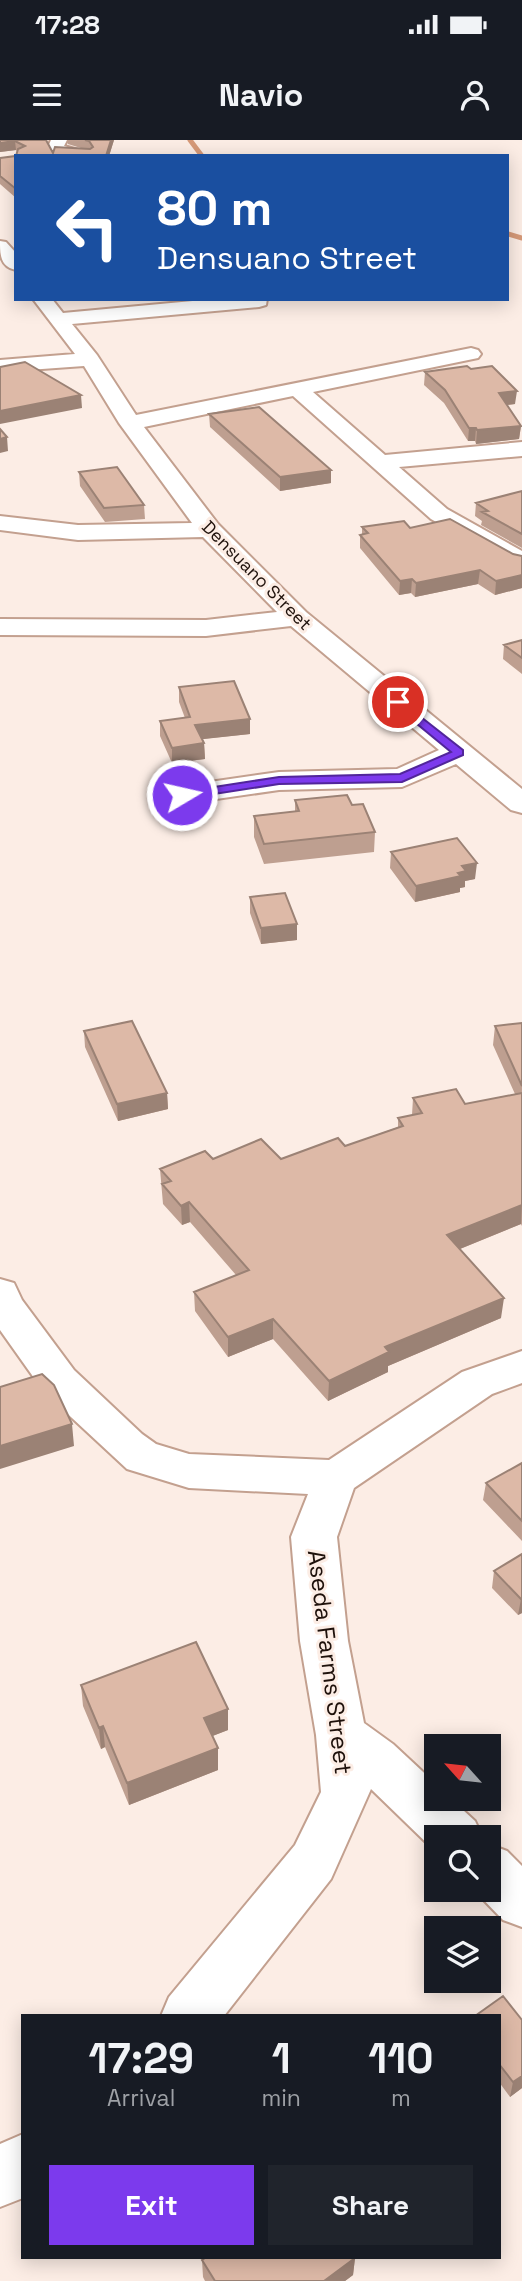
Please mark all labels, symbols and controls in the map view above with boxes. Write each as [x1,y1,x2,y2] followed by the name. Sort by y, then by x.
[35,8,100,42] text: 17:28
[219,75,303,115] text: Navio
[28,76,66,114] icon: menu
[456,76,494,114] icon: person
[157,177,272,239] text: 80 m
[42,182,133,273] icon: left
[157,238,417,278] text: Densuano Street
[197,515,317,635] street label: Densuano Street
[368,672,428,732] pin
[379,683,417,721] icon: arrive
[145,758,219,832] position arrow
[301,1548,359,1776] street label: Aseda Farms Street
[424,1734,500,1811] north arrow
[424,1734,501,1993] map controls
[424,1825,501,1902] button: search
[424,1916,501,1993] button: layers
[88,2032,194,2085] text: 17:29
[272,2032,291,2085] text: 1
[368,2032,434,2085] text: 110
[107,2083,175,2113] text: Arrival
[261,2083,301,2113] text: min
[391,2083,411,2113] text: m
[49,2165,254,2245] button: Exit
[268,2165,473,2245] button: Share

